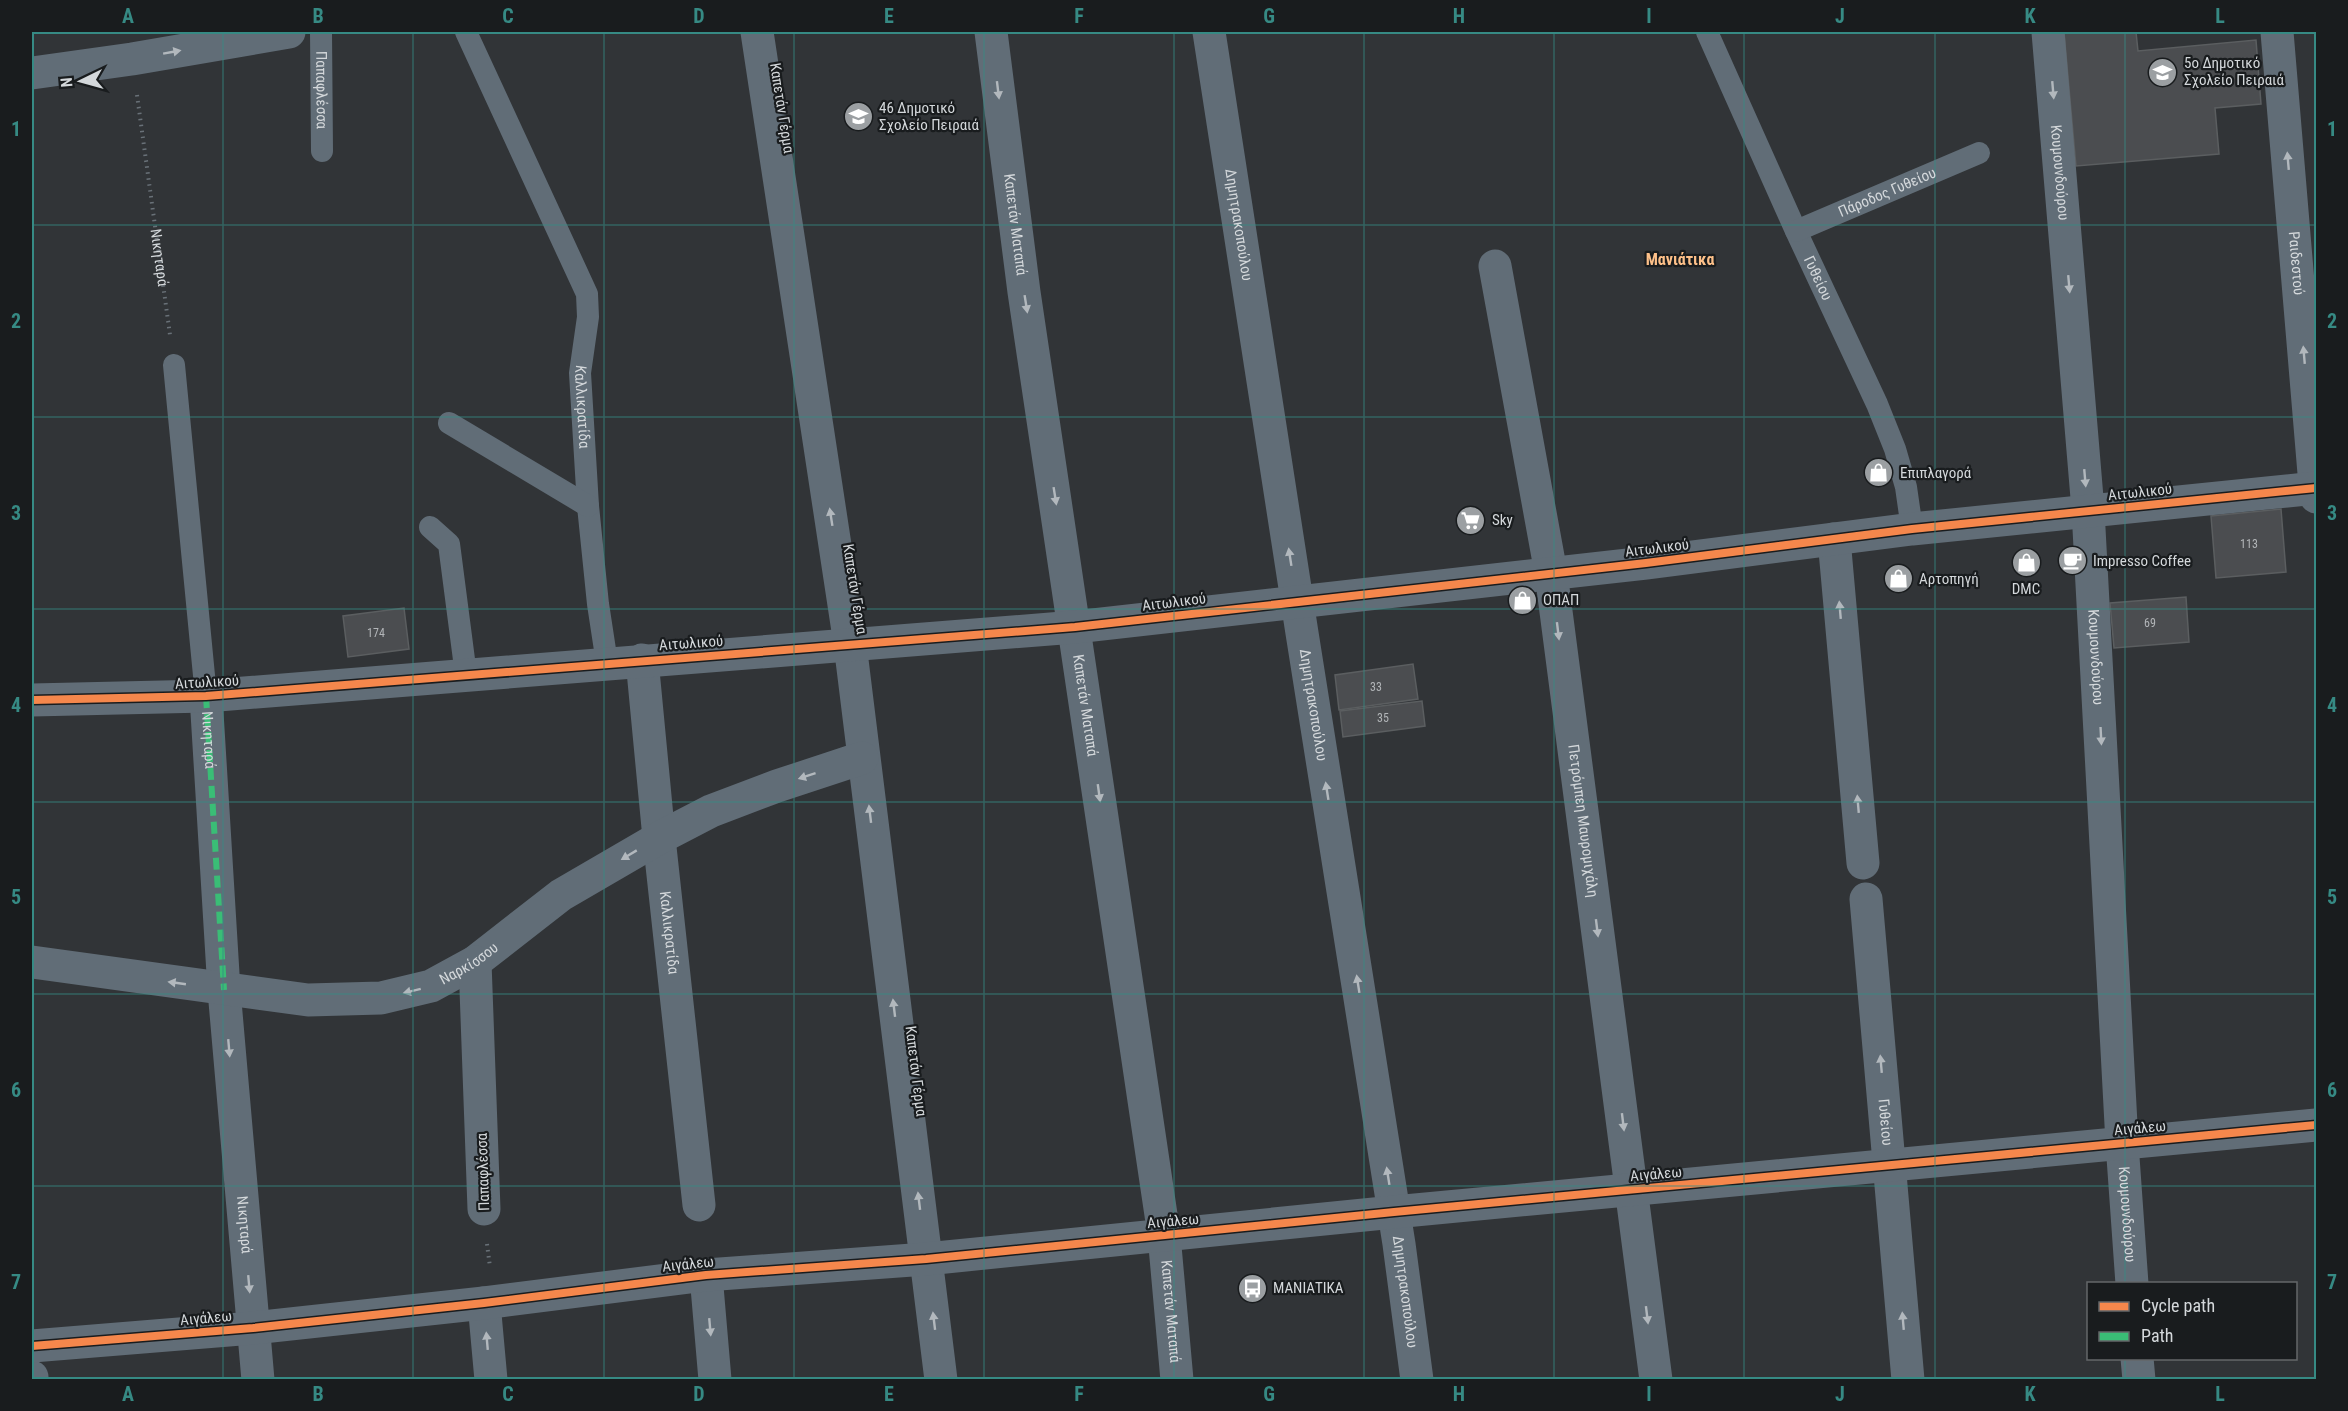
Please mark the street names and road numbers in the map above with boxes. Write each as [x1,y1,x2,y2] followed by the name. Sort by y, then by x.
[312,51,331,130] street label: Παπαφλέσσα
[766,62,798,155] street label: Καπετάν Γέρμα
[2047,124,2073,221] street label: Κουμουνδούρου
[1836,163,1939,221] street label: Πάροδος Γυθείου
[1221,167,1256,282] street label: Δημητρακοπούλου
[1000,172,1031,277] street label: Καπετάν Ματαπά
[146,228,172,288] street label: Νικηταρά
[2285,231,2308,296] street label: Ραιδεστού
[1800,253,1836,303] street label: Γυθείου
[571,364,594,449] street label: Καλλικρατίδα
[2107,480,2173,504] street label: Αιτωλικού
[1624,535,1690,561] street label: Αιτωλικού
[839,543,871,636] street label: Καπετάν Γέρμα
[1141,589,1207,615] street label: Αιτωλικού
[2084,609,2107,705] street label: Κουμουνδούρου
[658,632,724,654] street label: Αιτωλικού
[1296,648,1331,762] street label: Δημητρακοπούλου
[1069,653,1102,758] street label: Καπετάν Ματαπά
[174,671,240,693] street label: Αιτωλικού
[198,711,219,770] street label: Νικηταρά
[1564,743,1602,898] street label: Πετρόμπεη Μαυρομιχάλη
[656,890,683,976] street label: Καλλικρατίδα
[436,938,502,989] street label: Ναρκίσσου
[902,1025,931,1118] street label: Καπετάν Γέρμα
[1874,1098,1896,1146] street label: Γυθείου
[2113,1117,2167,1139] street label: Αιγάλεω
[473,1132,493,1211] street label: Παπαφλέσσα
[1629,1163,1683,1185] street label: Αιγάλεω
[2115,1166,2139,1263] street label: Κουμουνδούρου
[233,1195,256,1255] street label: Νικηταρά
[1146,1210,1200,1232] street label: Αιγάλεω
[1389,1234,1422,1349] street label: Δημητρακοπούλου
[661,1252,715,1276] street label: Αιγάλεω
[1157,1259,1184,1364] street label: Καπετάν Ματαπά
[179,1307,233,1329] street label: Αιγάλεω

